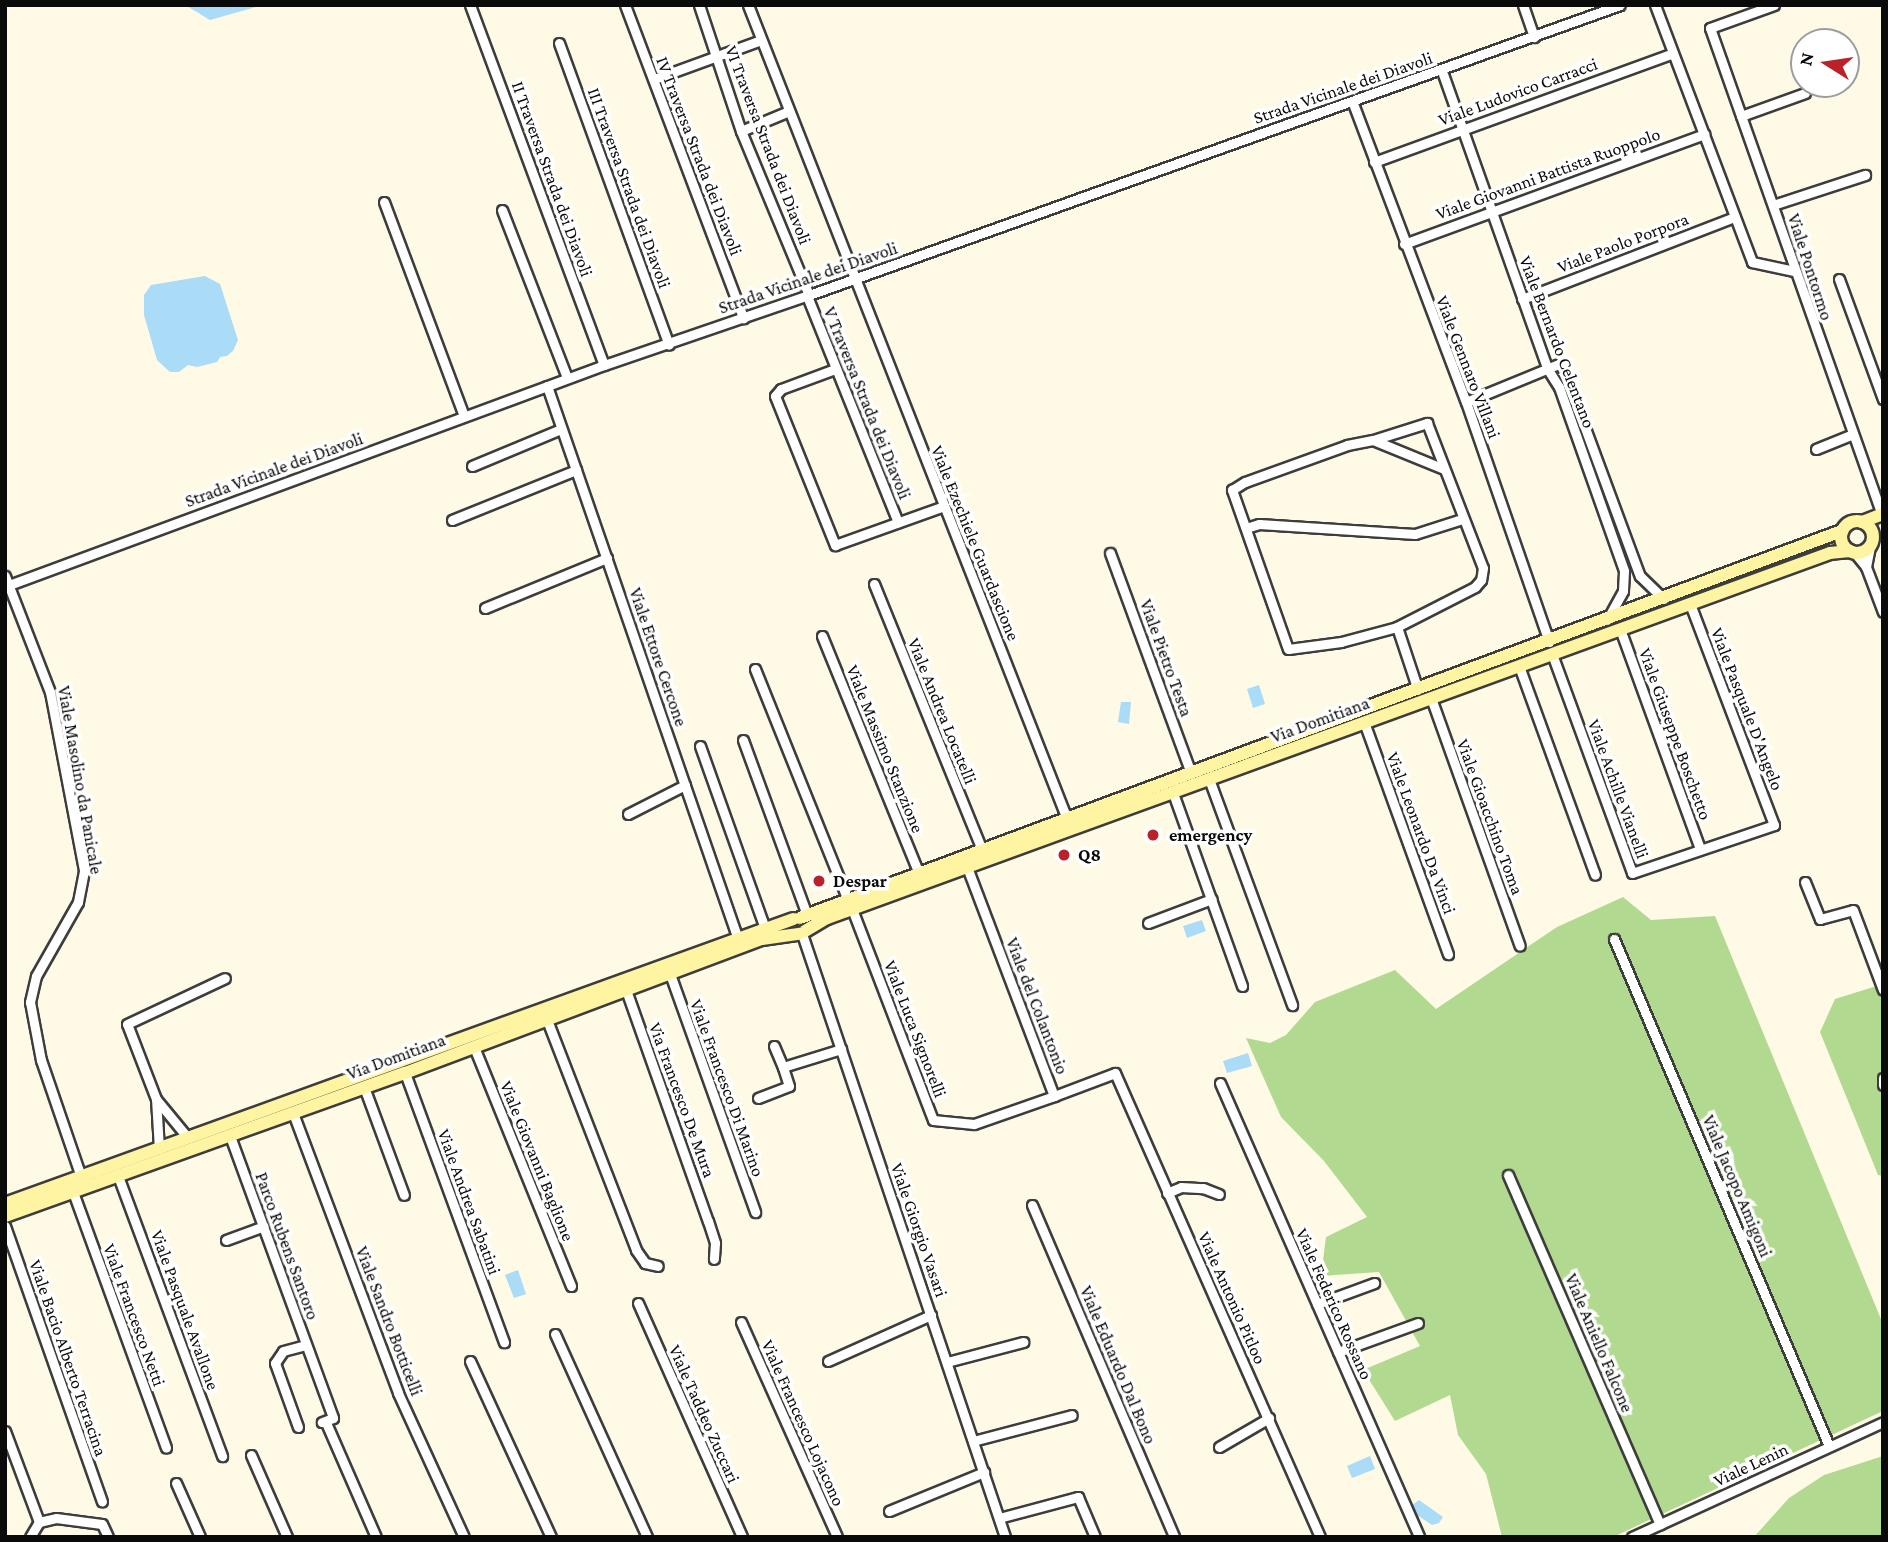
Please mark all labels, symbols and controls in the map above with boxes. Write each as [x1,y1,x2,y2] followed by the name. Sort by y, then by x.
[1790,28,1860,98] north arrow
[720,43,816,247] street label: VI Traversa Strada dei Diavoli
[1251,47,1435,129] street label: Strada Vicinale dei Diavoli
[1794,50,1818,67] text: N
[1435,53,1601,131] street label: Viale Ludovico Carracci
[651,54,747,258] street label: IV Traversa Strada dei Diavoli
[507,78,597,280] street label: II Traversa Strada dei Diavoli
[583,85,675,291] street label: III Traversa Strada dei Diavoli
[1433,123,1663,225] street label: Viale Giovanni Battista Ruoppolo
[1554,208,1692,278] street label: Viale Paolo Porpora
[1783,211,1837,323] street label: Viale Pontormo
[716,237,900,319] street label: Strada Vicinale dei Diavoli
[1514,253,1600,431] street label: Viale Bernardo Celentano
[1431,293,1505,441] street label: Viale Gennaro Villani
[818,304,916,502] street label: V Traversa Strada dei Diavoli
[182,428,366,512] street label: Strada Vicinale dei Diavoli
[926,442,1024,644] street label: Viale Ezechiele Guardascione
[624,585,692,729] street label: Viale Ettore Cercone
[1135,596,1197,720] street label: Viale Pietro Testa
[1706,625,1788,793] street label: Viale Pasquale D'Angelo
[903,635,981,787] street label: Viale Andrea Locatelli
[1634,645,1716,823] street label: Viale Giuseppe Boschetto
[841,662,929,836] street label: Viale Massimo Stanzione
[53,684,107,876] street label: Viale Masolino da Panicale
[1268,692,1372,748] street label: Via Domitiana
[1583,716,1653,862] street label: Viale Achille Vianelli
[1452,736,1528,898] street label: Viale Gioacchino Toma
[1382,749,1460,917] street label: Viale Leonardo Da Vinci
[1169,824,1252,846] place label: emergency
[1143,825,1163,845] marker: emergency
[1078,844,1101,866] place label: Q8
[1056,847,1072,863] marker: Q8
[833,870,887,892] place label: Despar
[811,873,827,889] marker: Despar
[1001,935,1073,1077] street label: Viale del Colantonio
[879,957,951,1101] street label: Viale Luca Signorelli
[685,996,769,1180] street label: Viale Francesco Di Marino
[644,1020,720,1180] street label: Via Francesco De Mura
[344,1029,448,1085] street label: Via Domitiana
[495,1078,579,1244] street label: Viale Giovanni Baglione
[1697,1112,1777,1260] street label: Viale Jacopo Amigoni
[433,1126,505,1278] street label: Viale Andrea Sabatini
[886,1160,952,1300] street label: Viale Giorgio Vasari
[250,1169,324,1323] street label: Parco Rubens Santoro
[1291,1225,1377,1383] street label: Viale Federico Rossano
[146,1227,224,1393] street label: Viale Pasquale Avallone
[1193,1228,1271,1368] street label: Viale Antonio Pitloo
[98,1241,170,1389] street label: Viale Francesco Netti
[351,1243,427,1399] street label: Viale Sandro Botticelli
[24,1257,112,1459] street label: Viale Bacio Alberto Terracina
[1560,1270,1638,1416] street label: Viale Aniello Falcone
[1075,1283,1161,1447] street label: Viale Eduardo Dal Bono
[757,1337,849,1509] street label: Viale Francesco Lojacono
[664,1342,744,1486] street label: Viale Taddeo Zuccari
[1710,1438,1792,1492] street label: Viale Lenin

